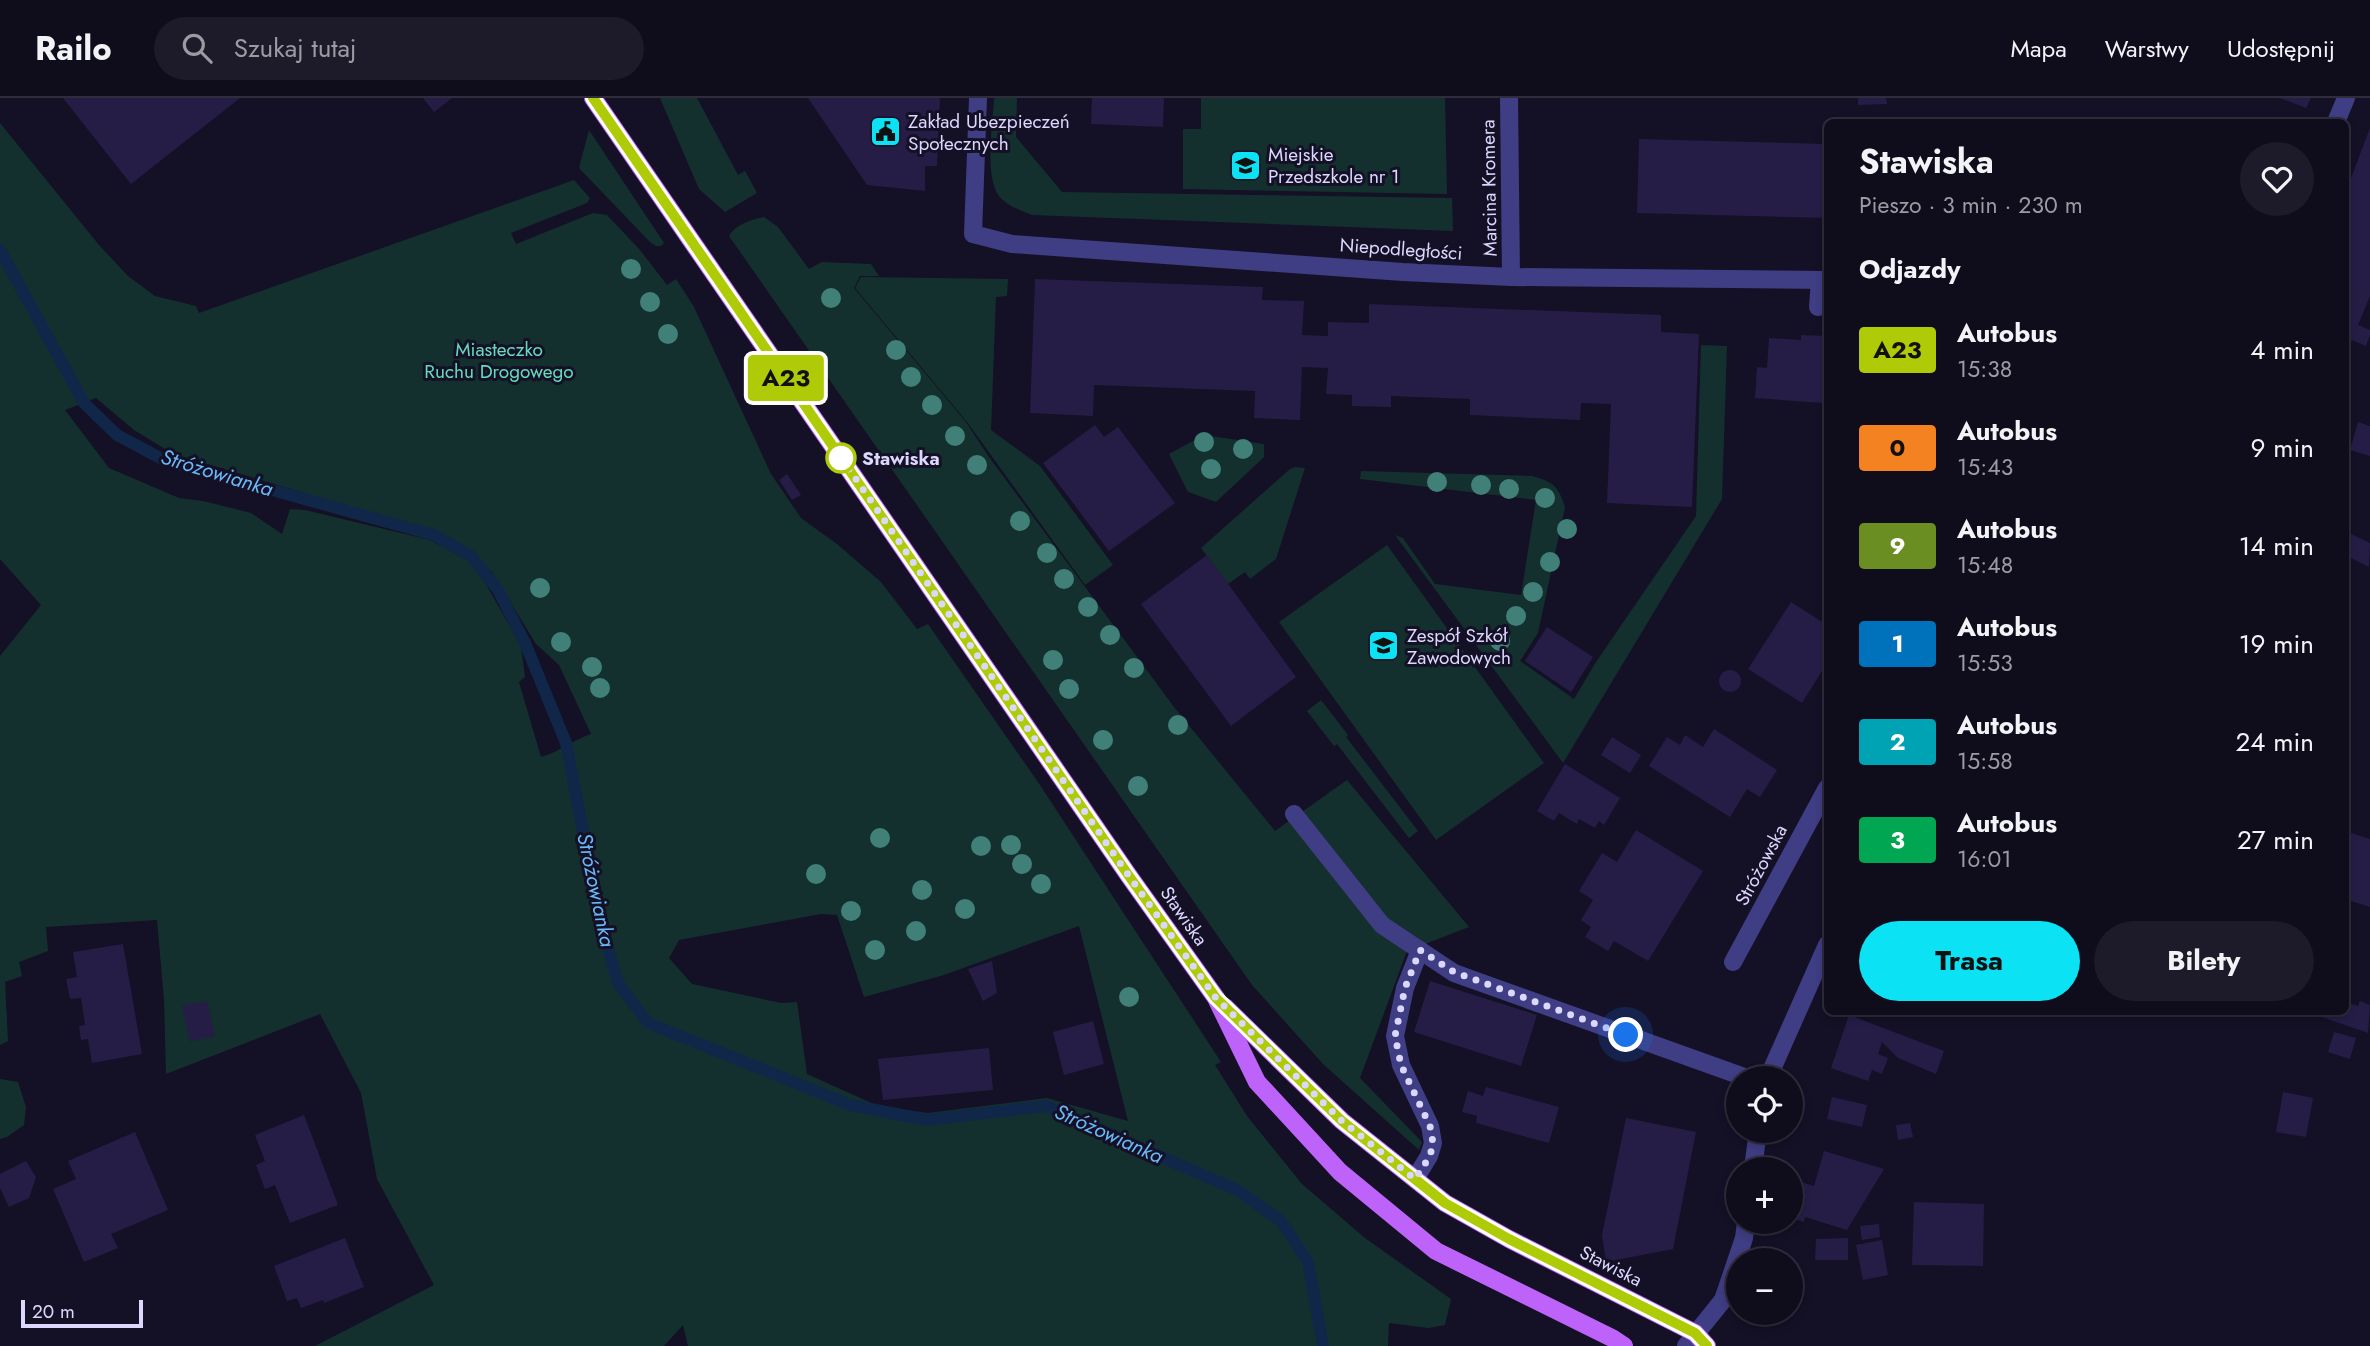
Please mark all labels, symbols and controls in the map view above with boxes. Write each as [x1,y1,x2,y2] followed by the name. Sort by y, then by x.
[154,17,644,80] search box
[35,25,112,72] text: Railo
[178,29,216,67] icon: search
[234,29,357,67] text: Szukaj tutaj
[2010,31,2067,66] text: Mapa
[2105,31,2189,66] text: Warstwy
[2227,31,2335,66] text: Udostępnij
[908,108,1070,157] place label: Zakład Ubezpieczeń Społecznych
[868,115,902,149] public building icon: Zakład Ubezpieczeń Społecznych
[1474,119,1504,257] street label: Marcina Kromera
[1859,138,1994,185] text: Stawiska
[1268,141,1400,190] place label: Miejskie Przedszkole nr 1
[2240,142,2314,216] button: heart
[1228,148,1262,182] school or university icon: Miejskie Przedszkole nr 1
[1859,188,2083,222] text: Pieszo · 3 min · 230 m
[1339,231,1463,267] street label: Niepodległości
[1859,250,1961,288] text: Odjazdy
[1957,314,2057,352] text: Autobus
[2250,331,2314,369] text: 4 min
[1873,332,1922,367] text: A23
[424,336,574,385] park label: Miasteczko Ruchu Drogowego
[1957,352,2012,386] text: 15:38
[746,355,826,401] line badge: A23
[762,360,810,395] text: A23
[1957,412,2057,450] text: Autobus
[2251,429,2314,467] text: 9 min
[1890,430,1905,465] text: 0
[157,442,277,504] water label: Stróżowianka
[826,443,856,473] marker: Stawiska
[862,445,940,472] place label: Stawiska
[1957,450,2013,484] text: 15:43
[1957,510,2057,548] text: Autobus
[2239,527,2314,565] text: 14 min
[1889,528,1906,563] text: 9
[1957,548,2013,582] text: 15:48
[1957,608,2057,646] text: Autobus
[1407,622,1511,671] place label: Zespół Szkół Zawodowych
[2239,625,2314,663] text: 19 min
[1891,626,1904,661] text: 1
[1367,629,1401,663] school or university icon: Zespół Szkół Zawodowych
[1957,646,2013,680] text: 15:53
[1957,706,2057,744] text: Autobus
[2236,723,2314,761] text: 24 min
[1890,724,1905,759] text: 2
[1957,744,2013,778] text: 15:58
[1957,804,2057,842] text: Autobus
[1728,820,1794,910] street label: Stróżowska
[2237,821,2314,859] text: 27 min
[1890,822,1905,857] text: 3
[569,830,623,950] water label: Stróżowianka
[1957,842,2012,876] text: 16:01
[1154,881,1214,951] street label: Stawiska
[1859,921,2080,1001] button: Trasa
[2094,921,2314,1001] button: Bilety
[1608,1017,1643,1052] your location
[1726,1066,1803,1325] map controls
[1726,1066,1803,1143] button: locate
[1050,1097,1168,1171] water label: Stróżowianka
[1726,1157,1803,1234] button: +
[1575,1239,1647,1293] street label: Stawiska
[1726,1248,1803,1325] button: −
[21,1297,144,1329] scale bar
[32,1298,75,1325] text: 20 m

